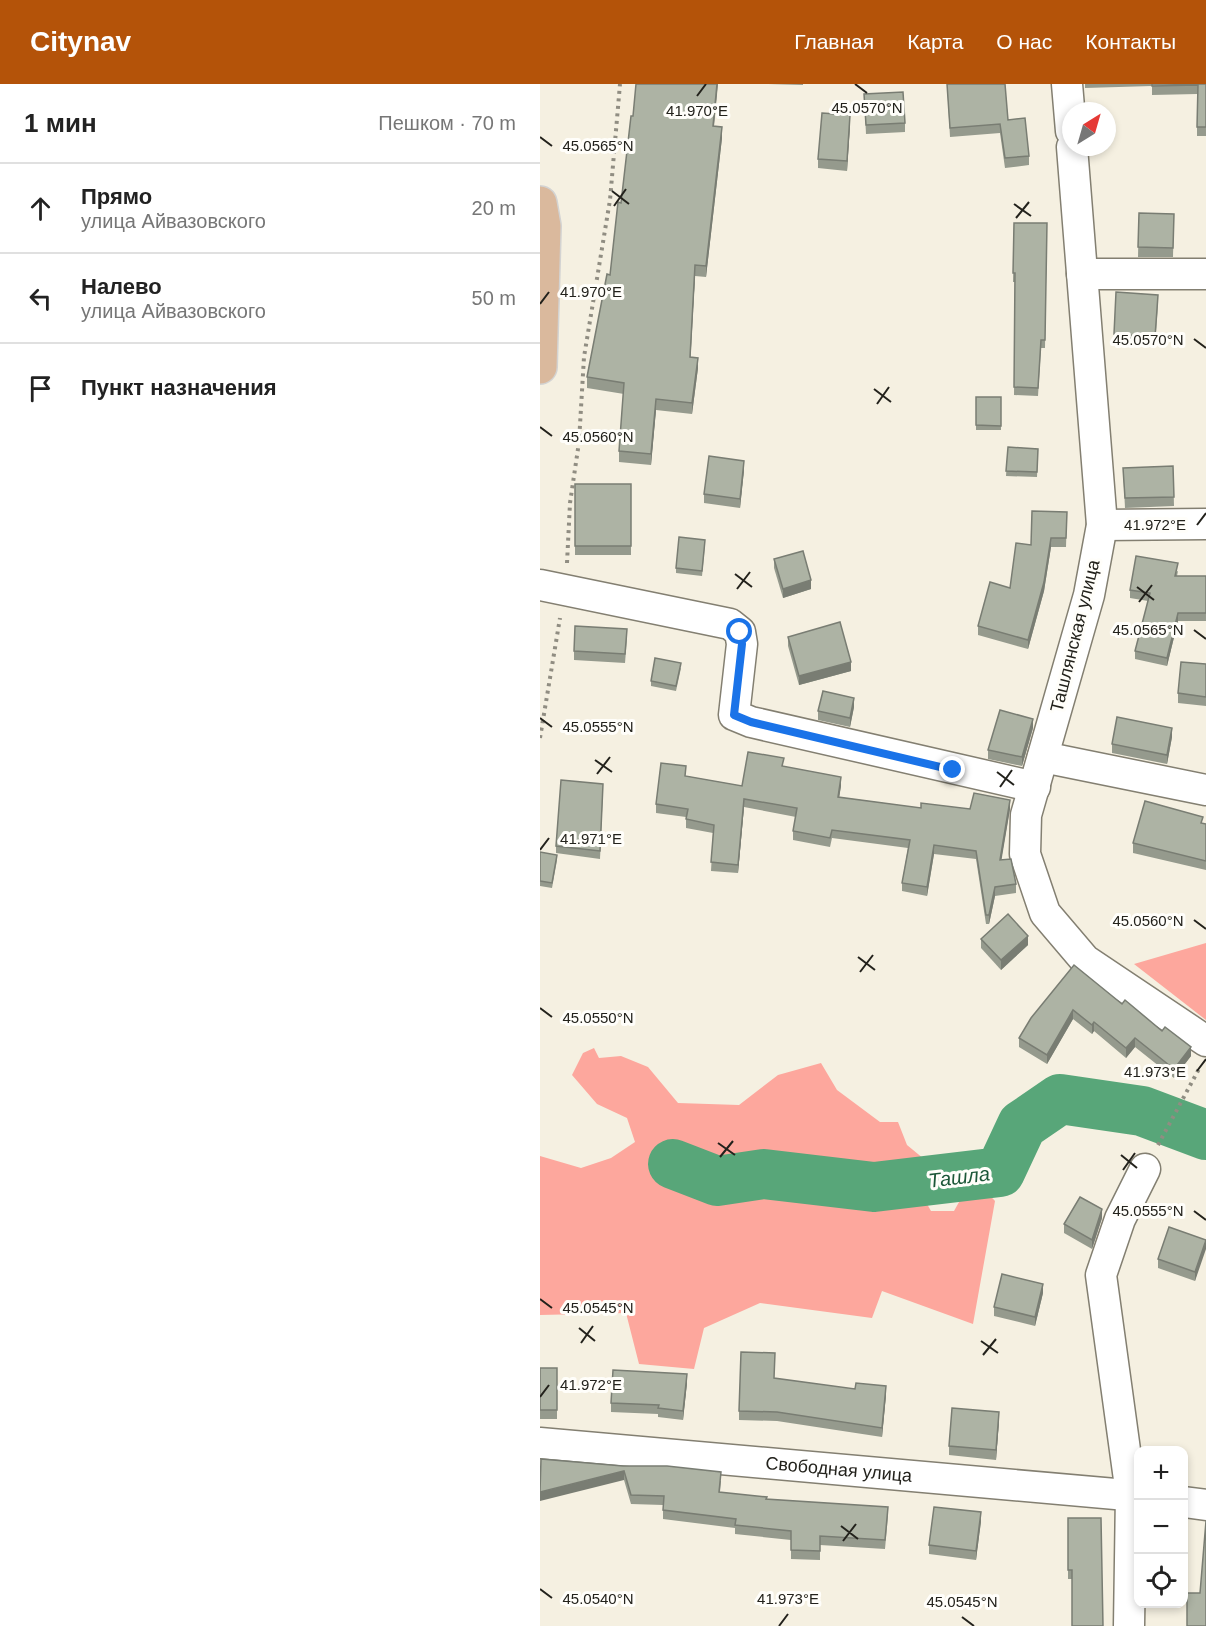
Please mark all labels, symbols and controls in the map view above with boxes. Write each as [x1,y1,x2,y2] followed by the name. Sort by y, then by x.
[30,26,131,57] text: Citynav
[794,30,874,53] text: Главная
[907,30,963,53] text: Карта
[996,30,1052,53] text: О нас
[1085,30,1176,53] text: Контакты
[831,99,903,116] text: 45.0570°N
[666,102,728,119] text: 41.970°E
[1062,102,1116,156] north arrow
[24,108,97,138] text: 1 мин
[378,112,516,134] text: Пешком · 70 m
[562,137,634,154] text: 45.0565°N
[81,184,152,209] text: Прямо
[24,192,57,225] icon: ahead
[472,197,516,219] text: 20 m
[81,210,266,232] text: улица Айвазовского
[81,274,162,299] text: Налево
[24,282,57,315] icon: left
[560,283,622,300] text: 41.970°E
[472,287,516,309] text: 50 m
[81,300,266,322] text: улица Айвазовского
[1112,331,1184,348] text: 45.0570°N
[24,372,57,405] icon: arrive
[81,375,277,400] text: Пункт назначения
[562,428,634,445] text: 45.0560°N
[1124,516,1186,533] text: 41.972°E
[1046,557,1104,714] street label: Ташлянская улица
[726,618,752,644] route start
[1112,621,1184,638] text: 45.0565°N
[562,718,634,735] text: 45.0555°N
[939,756,965,782] route end
[560,830,622,847] text: 41.971°E
[1112,912,1184,929] text: 45.0560°N
[562,1009,634,1026] text: 45.0550°N
[1124,1063,1186,1080] text: 41.973°E
[927,1162,991,1192] water label: Ташла
[1112,1202,1184,1219] text: 45.0555°N
[562,1299,634,1316] text: 45.0545°N
[560,1376,622,1393] text: 41.972°E
[1134,1446,1188,1608] map controls
[1134,1446,1188,1500] button: +
[765,1453,914,1486] street label: Свободная улица
[1134,1500,1188,1554] button: −
[1134,1554,1188,1608] button: locate
[562,1590,634,1607] text: 45.0540°N
[757,1590,819,1607] text: 41.973°E
[926,1593,998,1610] text: 45.0545°N

